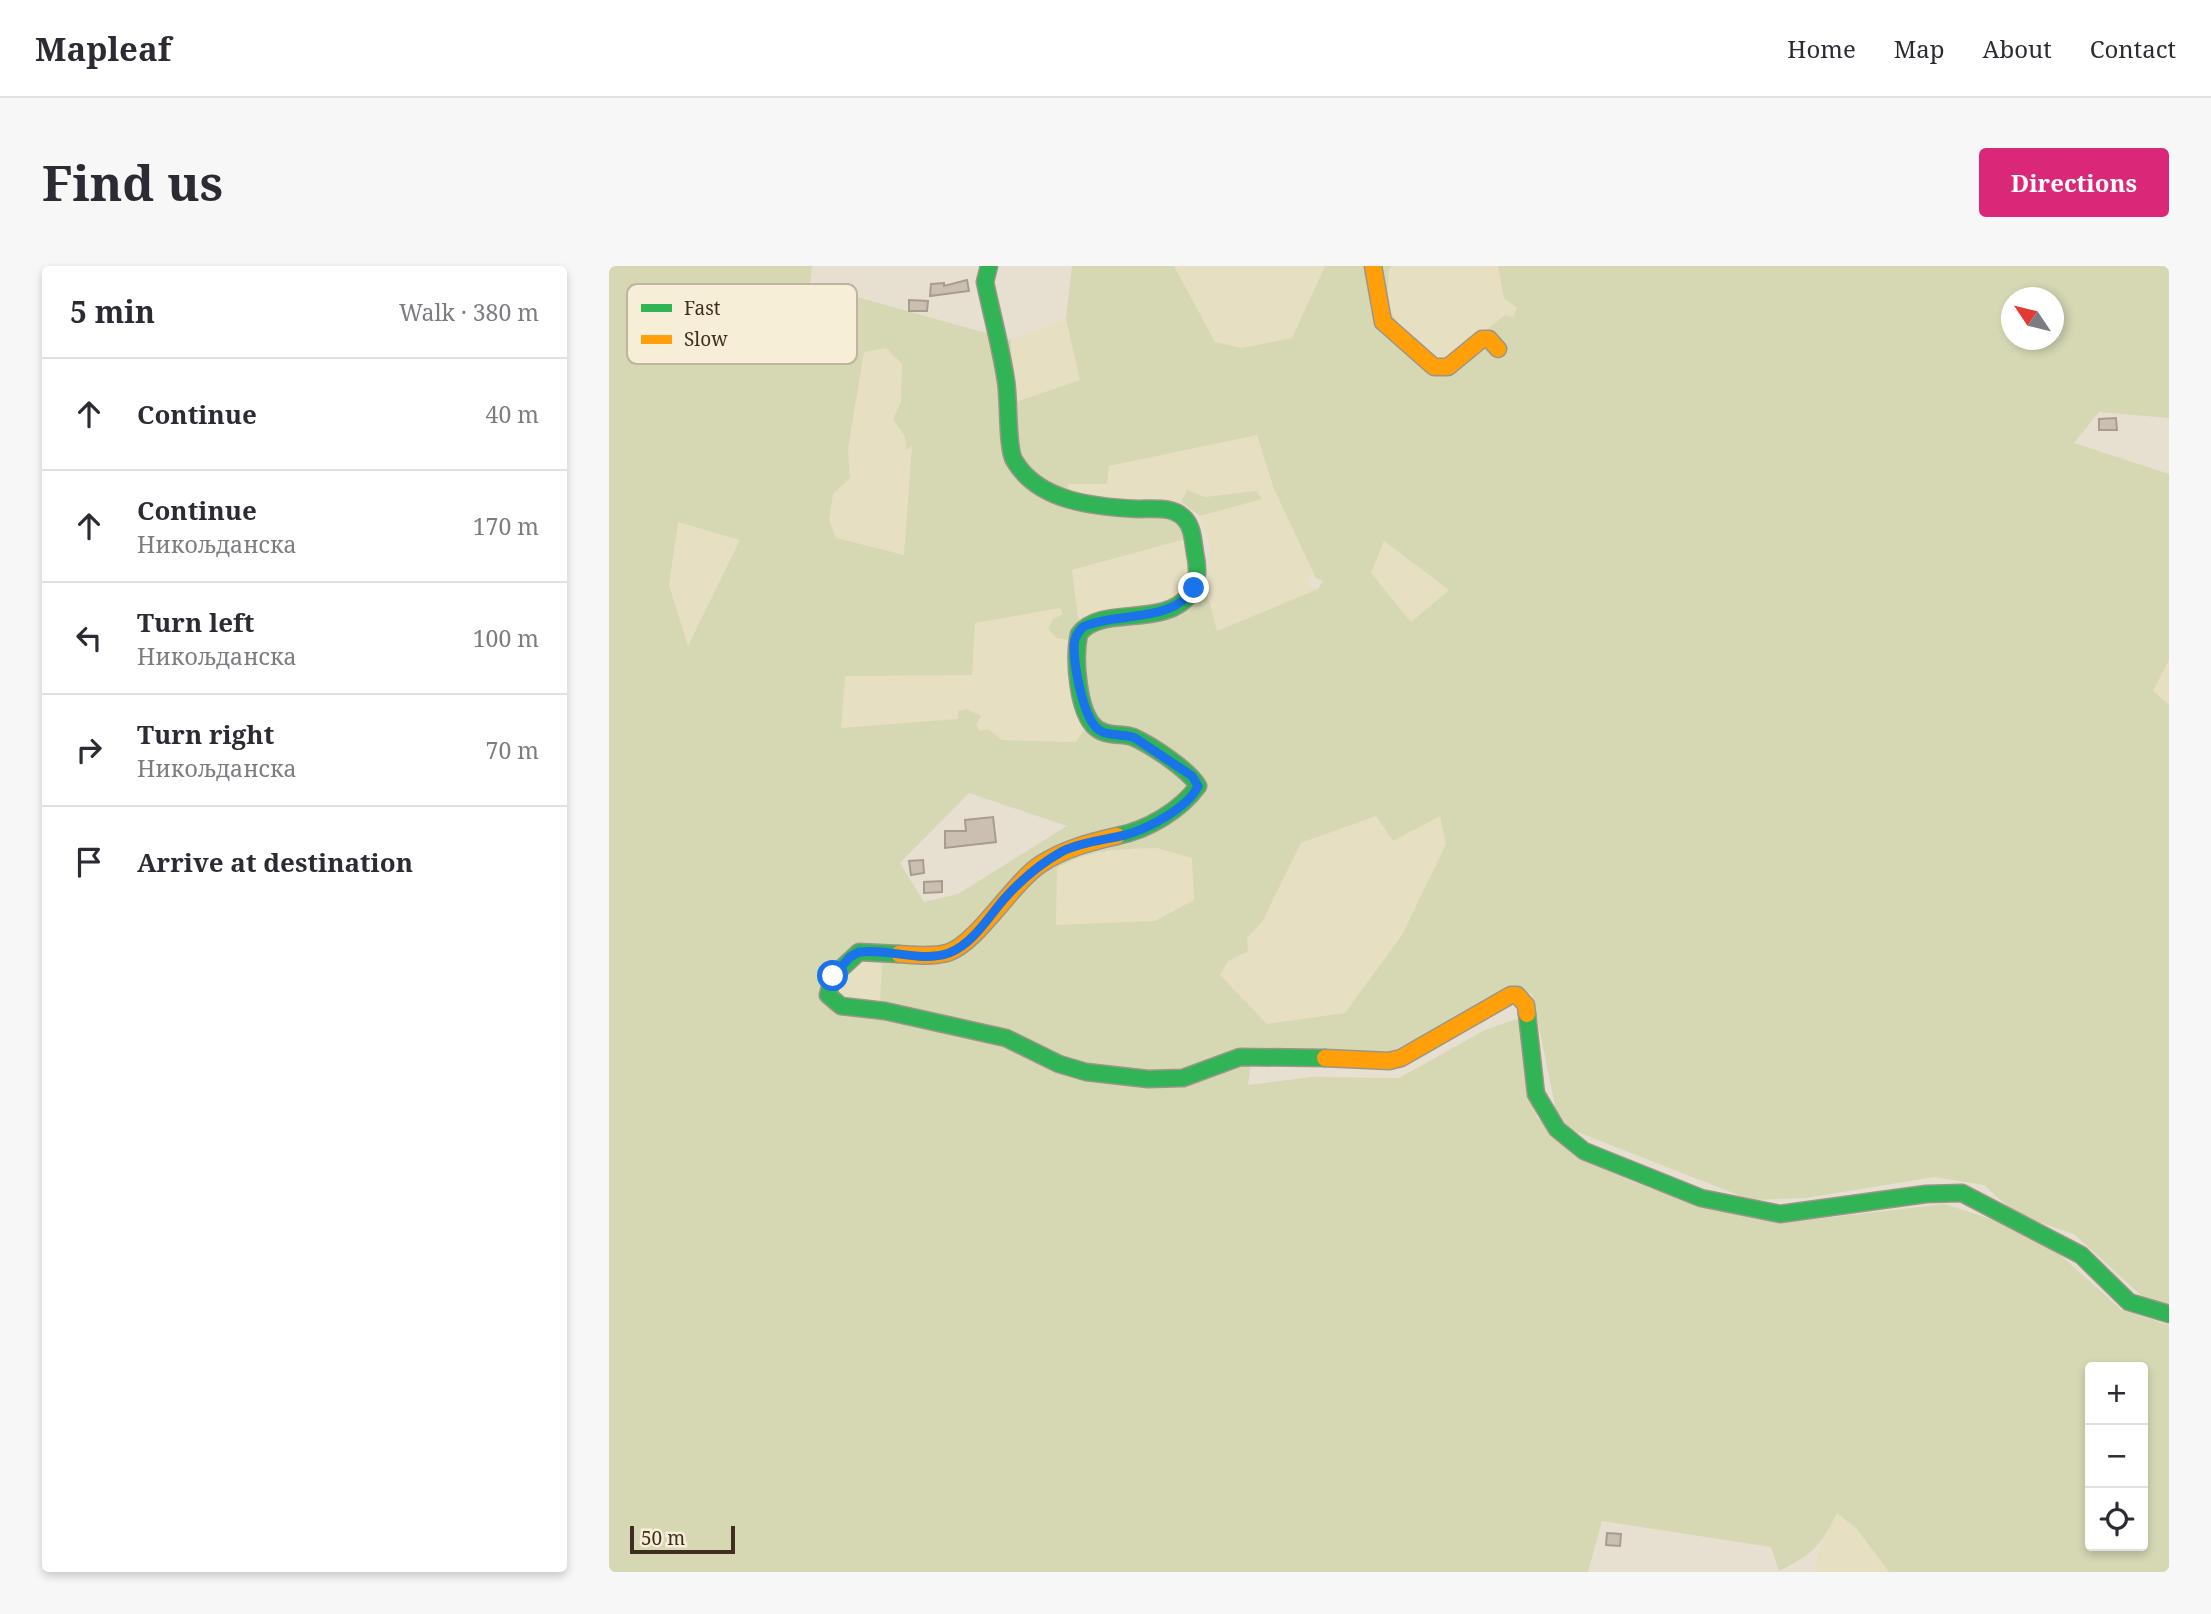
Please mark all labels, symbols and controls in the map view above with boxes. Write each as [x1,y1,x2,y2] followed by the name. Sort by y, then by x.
[35,26,171,71] text: Mapleaf
[1787,32,1856,65] text: Home
[1894,32,1945,65] text: Map
[1983,32,2052,65] text: About
[2090,32,2176,65] text: Contact
[1979,148,2169,217] button: Directions
[42,149,223,215] text: Find us
[627,284,857,364] legend
[2001,287,2064,350] north arrow
[70,291,155,332] text: 5 min
[684,295,721,321] text: Fast
[399,296,539,328] text: Walk · 380 m
[684,326,728,352] text: Slow
[70,395,108,433] icon: ahead
[137,396,257,432] text: Continue
[486,398,539,430] text: 40 m
[137,492,257,528] text: Continue
[70,507,108,545] icon: ahead
[473,510,539,542] text: 170 m
[137,528,297,560] text: Никољданска
[1178,572,1209,603] route end
[137,604,254,640] text: Turn left
[70,619,108,657] icon: left
[473,622,539,654] text: 100 m
[137,640,297,672] text: Никољданска
[137,716,274,752] text: Turn right
[70,731,108,769] icon: right
[486,734,539,766] text: 70 m
[137,752,297,784] text: Никољданска
[70,843,108,881] icon: arrive
[137,844,413,880] text: Arrive at destination
[817,960,848,991] route start
[2085,1362,2148,1551] map controls
[2085,1362,2148,1425] button: +
[2085,1425,2148,1488] button: −
[2085,1488,2148,1551] button: locate
[630,1523,735,1555] scale bar
[641,1525,685,1551] text: 50 m

